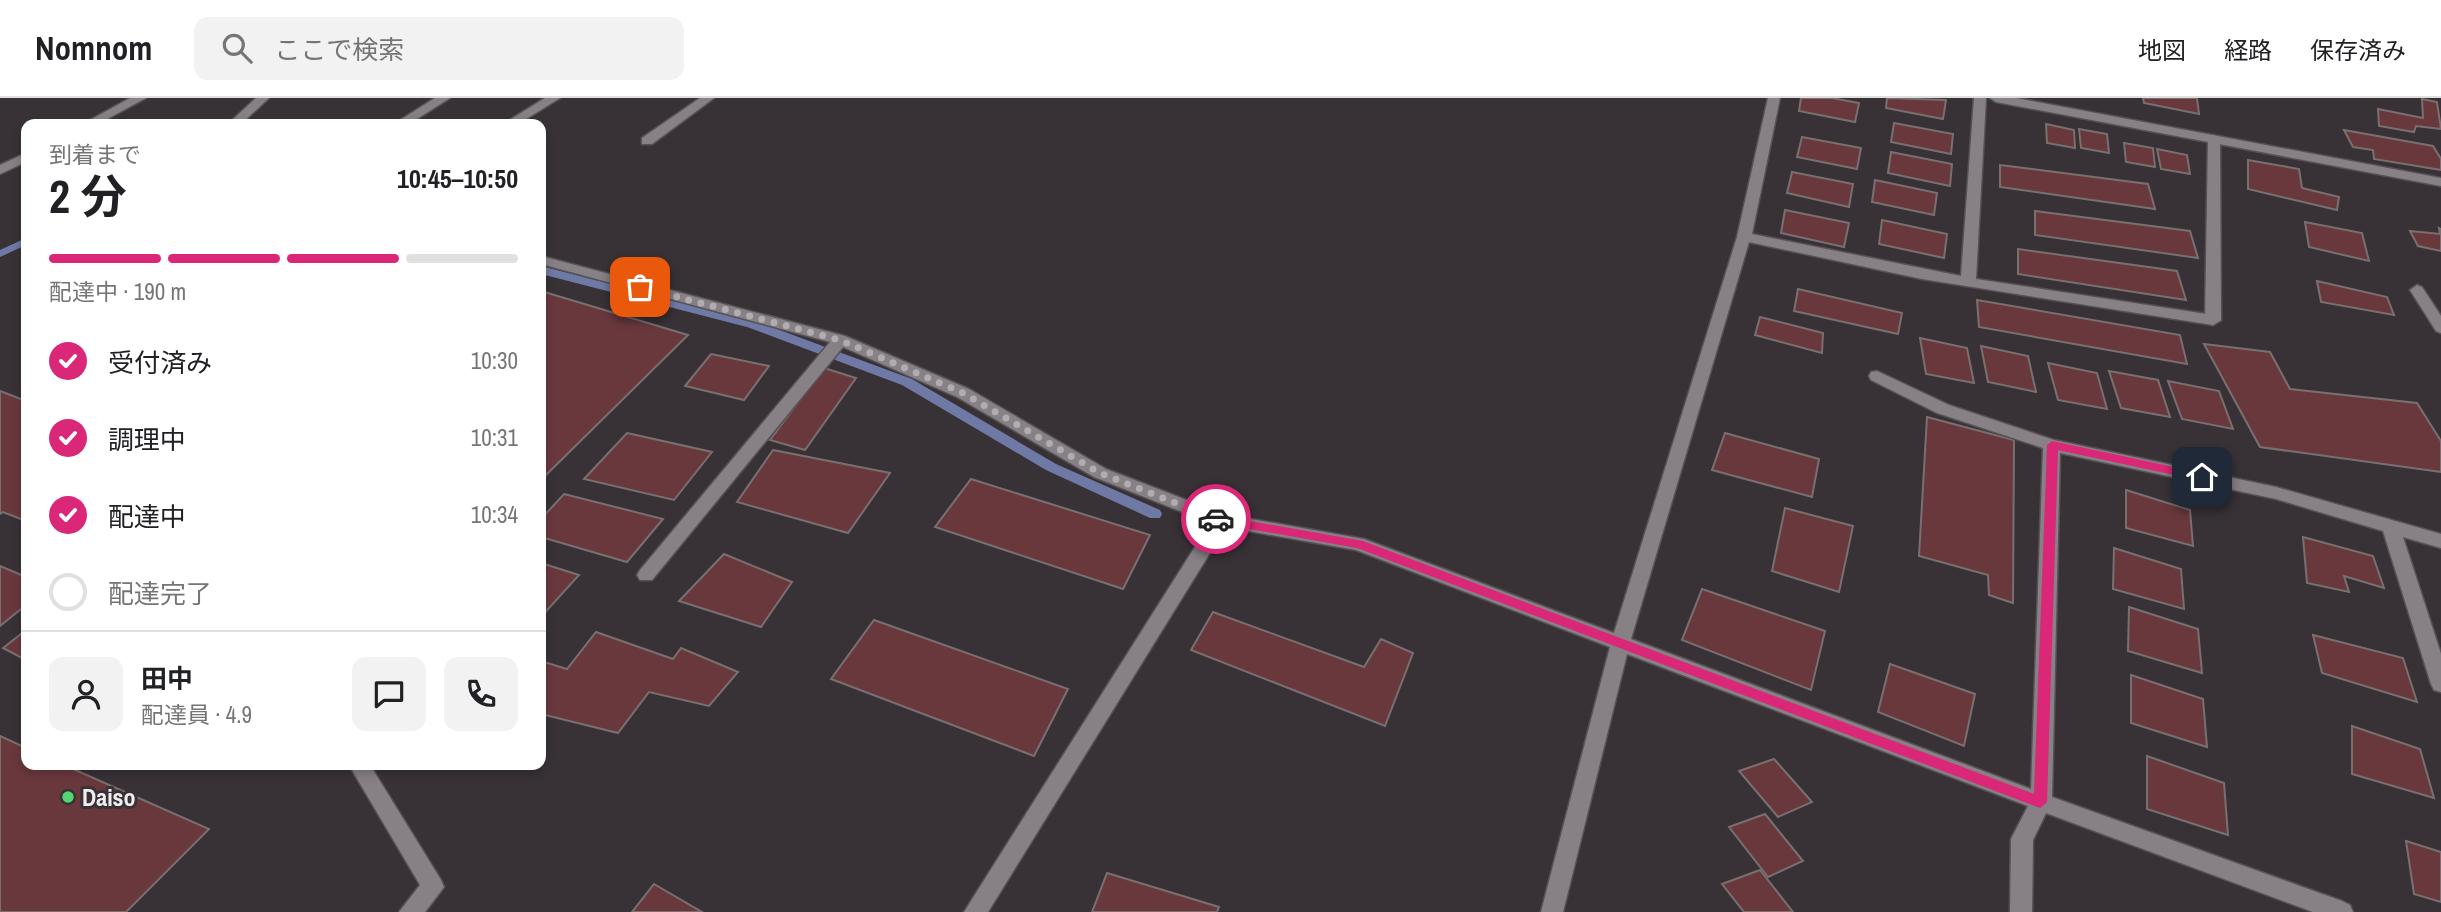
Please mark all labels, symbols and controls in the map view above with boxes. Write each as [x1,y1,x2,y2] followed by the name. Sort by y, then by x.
[194,17,684,80] search box
[35,26,152,70] text: Nomnom
[218,29,256,67] icon: search
[274,32,404,67] text: ここで検索
[2138,34,2186,66] text: 地図
[2224,34,2272,66] text: 経路
[2310,34,2406,66] text: 保存済み
[49,139,141,170] text: 到着まで
[397,161,518,196] text: 10:45–10:50
[49,165,126,227] text: 2 分
[610,257,670,317] pin
[621,268,659,306] icon: bag
[49,276,186,307] text: 配達中 · 190 m
[49,342,87,380] icon: check
[108,345,212,380] text: 受付済み
[471,345,518,376] text: 10:30
[49,419,87,457] icon: check
[108,422,186,457] text: 調理中
[471,422,518,453] text: 10:31
[2172,447,2232,507] pin
[2183,458,2221,496] icon: home
[1181,484,1251,554] courier
[49,496,87,534] icon: check
[108,499,186,534] text: 配達中
[471,499,518,530] text: 10:34
[1197,500,1235,538] icon: car
[108,576,212,611] text: 配達完了
[49,657,123,731] button: person
[352,657,426,731] button: chat
[444,657,518,731] button: phone
[141,661,193,696] text: 田中
[141,699,252,730] text: 配達員 · 4.9
[82,781,136,813] place label: Daiso
[60,789,76,805] marker: Daiso

